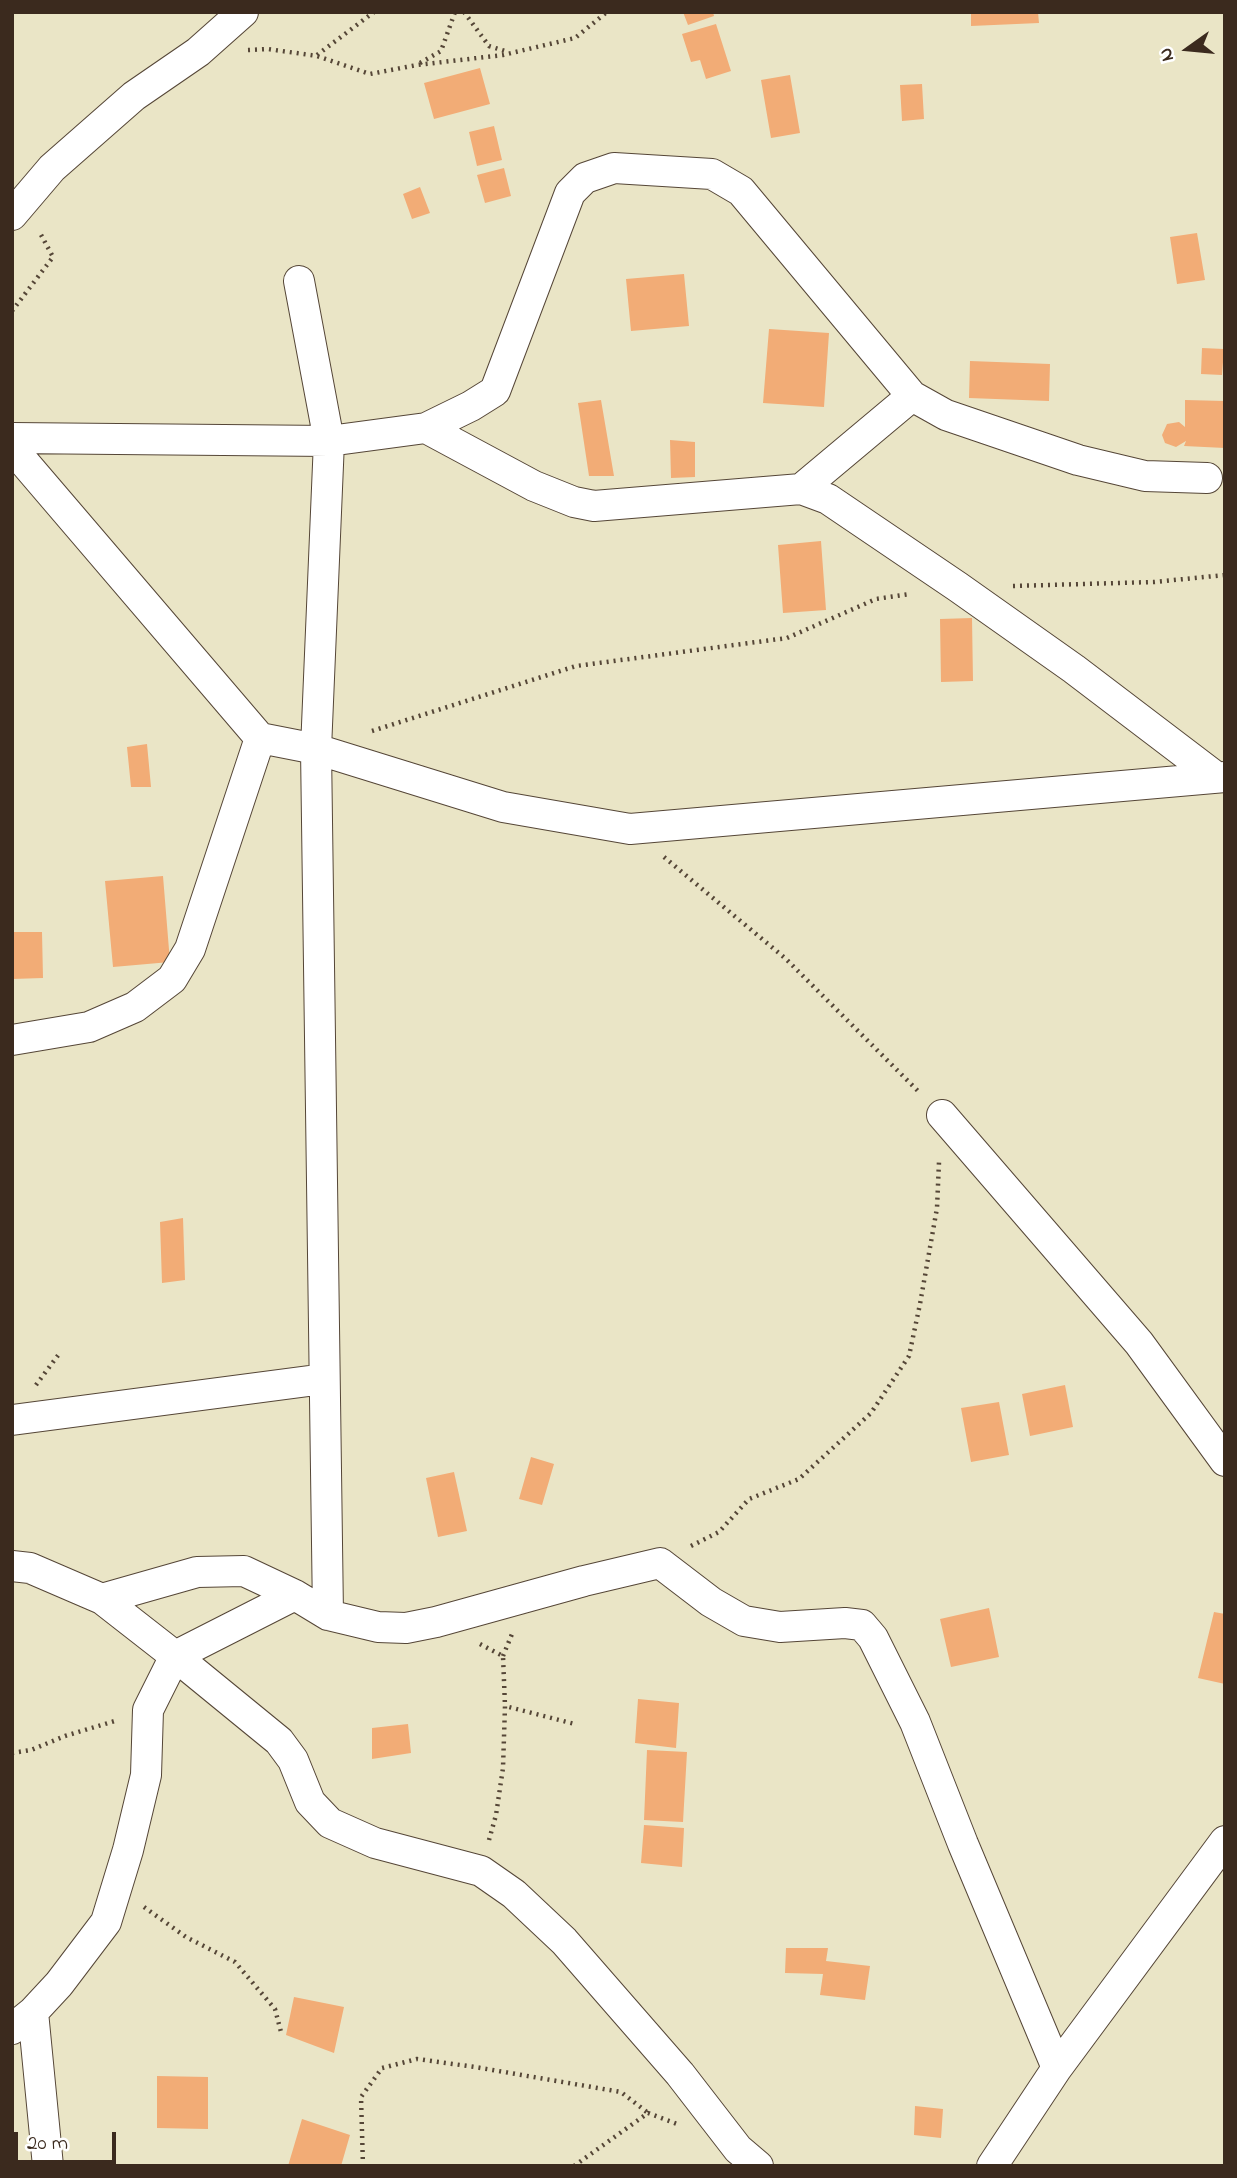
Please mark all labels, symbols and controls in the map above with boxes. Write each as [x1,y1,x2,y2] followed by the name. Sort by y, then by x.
[1153,14,1223,84] north arrow
[1153,45,1182,64] text: N
[18,2118,119,2162] scale bar
[27,2129,68,2159] text: 20 m

